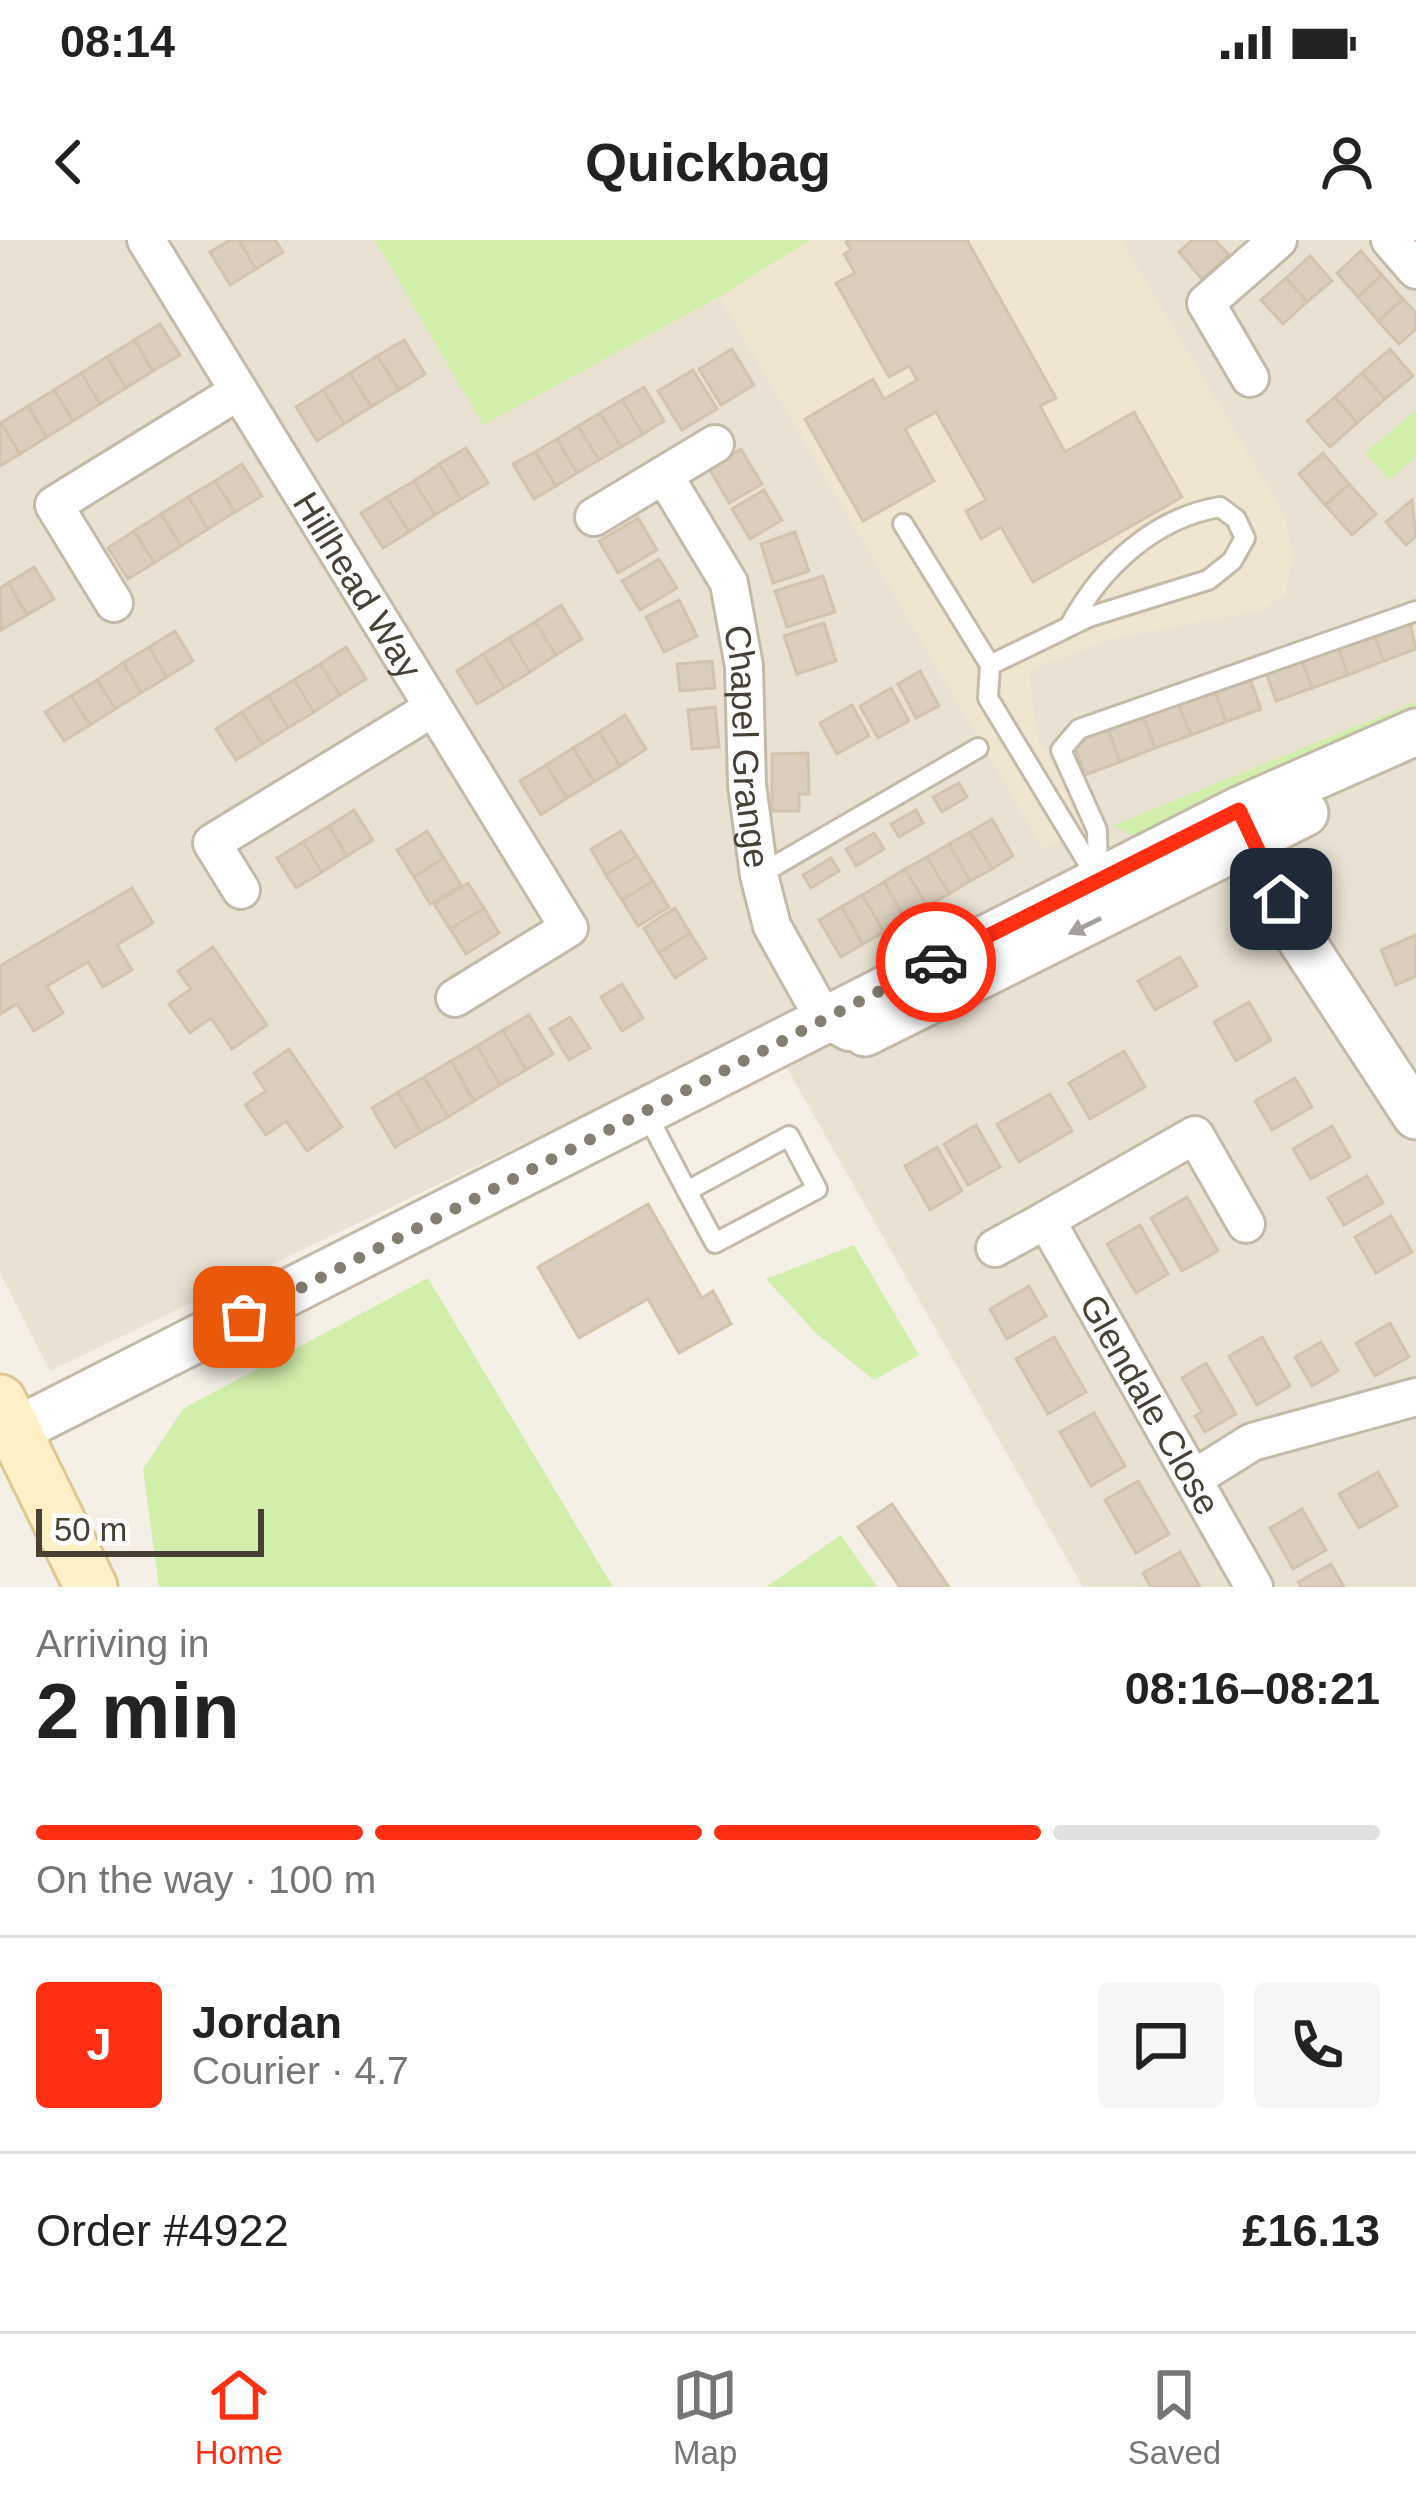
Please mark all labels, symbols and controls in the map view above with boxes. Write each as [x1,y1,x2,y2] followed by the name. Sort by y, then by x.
[60,16,175,67] text: 08:14
[36,129,102,195] icon: back
[1314,129,1380,195] icon: person
[585,132,831,192] text: Quickbag
[285,485,430,686] street label: Hillhead Way
[716,622,778,871] street label: Chapel Grange
[1230,848,1332,950] pin
[1248,866,1314,932] icon: home
[876,902,996,1022] courier
[1068,915,1102,935] one-way arrow
[903,929,969,995] icon: car
[193,1266,295,1368] pin
[211,1284,277,1350] icon: bag
[1071,1287,1229,1522] street label: Glendale Close
[36,1503,264,1556] scale bar
[54,1511,127,1548] text: 50 m
[36,1622,209,1665] text: Arriving in
[1125,1663,1380,1714] text: 08:16–08:21
[36,1667,240,1755] text: 2 min
[36,1858,376,1901] text: On the way · 100 m
[1098,1982,1224,2108] button: chat
[1254,1982,1380,2108] button: phone
[192,1997,342,2048] text: Jordan
[86,2019,112,2070] text: J
[192,2049,409,2092] text: Courier · 4.7
[36,2205,289,2256] text: Order #4922
[1242,2205,1380,2256] text: £16.13
[195,2362,283,2472] tab: Home
[672,2362,738,2472] tab: Map
[1128,2362,1221,2472] tab: Saved

